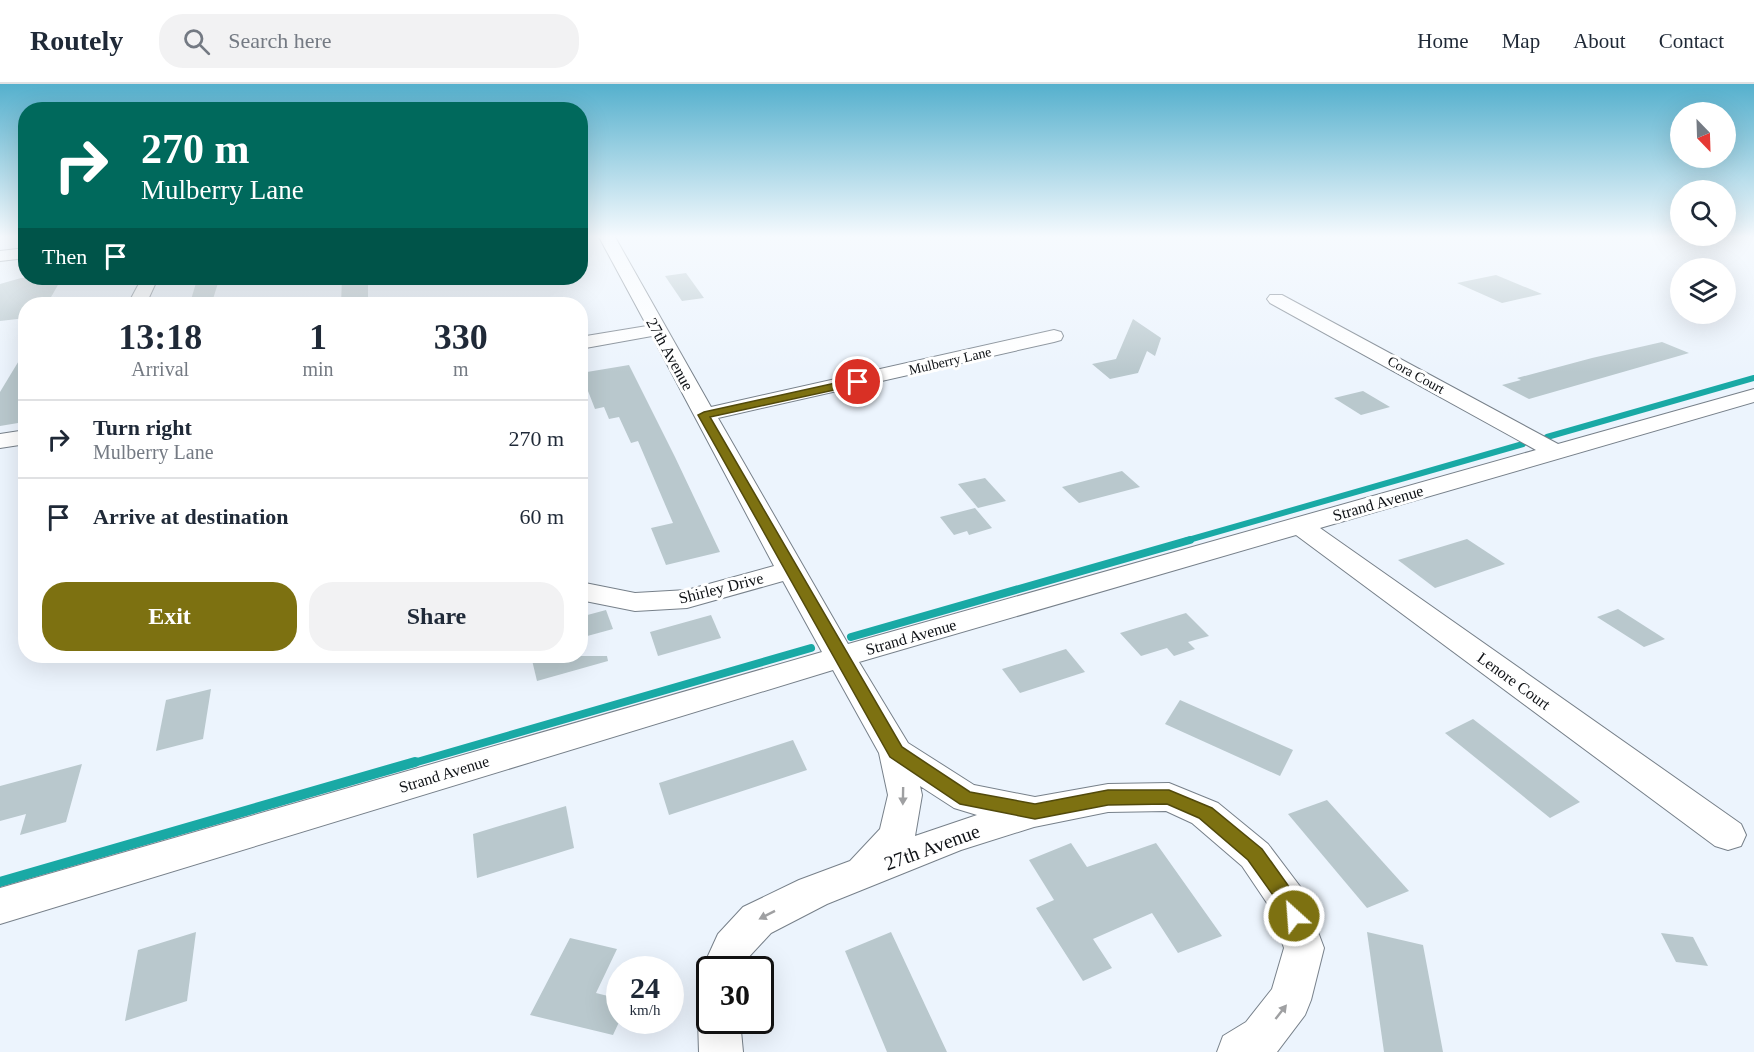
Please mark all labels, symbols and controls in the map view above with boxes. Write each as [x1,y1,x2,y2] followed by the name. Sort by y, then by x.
[159,14,579,68] search box
[30,25,123,56] text: Routely
[180,25,213,58] icon: search
[228,28,332,53] text: Search here
[1417,29,1469,53] text: Home
[1502,29,1540,53] text: Map
[1573,29,1626,53] text: About
[1659,29,1724,53] text: Contact
[1670,102,1736,168] north arrow
[1670,102,1736,324] map controls
[42,126,120,204] icon: right
[141,126,250,172] text: 270 m
[141,175,304,205] text: Mulberry Lane
[1670,180,1736,246] button: search
[99,240,132,273] icon: arrive
[42,244,87,269] text: Then
[1670,258,1736,324] button: layers
[643,315,697,393] street label: 27th Avenue
[118,317,202,357] text: 13:18
[309,317,327,357] text: 1
[434,317,488,357] text: 330
[907,344,993,378] street label: Mulberry Lane
[1385,353,1447,397] street label: Cora Court
[832,356,883,407] pin
[131,358,189,380] text: Arrival
[302,358,334,380] text: min
[453,358,469,380] text: m
[841,365,874,398] icon: arrive
[93,415,192,440] text: Turn right
[42,423,75,456] icon: right
[508,426,564,451] text: 270 m
[93,441,214,463] text: Mulberry Lane
[1331,482,1425,524] street label: Strand Avenue
[42,501,75,534] icon: arrive
[93,504,289,529] text: Arrive at destination
[519,504,564,529] text: 60 m
[677,569,765,608] street label: Shirley Drive
[42,582,297,651] button: Exit
[309,582,564,651] button: Share
[864,616,958,658] street label: Strand Avenue
[1474,649,1554,713] street label: Lenore Court
[397,752,491,796] street label: Strand Avenue
[898,787,908,806] one-way arrow
[881,819,983,874] street label: 27th Avenue
[1262,884,1326,948] position arrow
[759,910,776,920] one-way arrow
[696,956,774,1034] speed limit sign: 30
[630,971,660,1004] text: 24
[630,1002,660,1018] text: km/h
[1274,1004,1286,1019] one-way arrow

